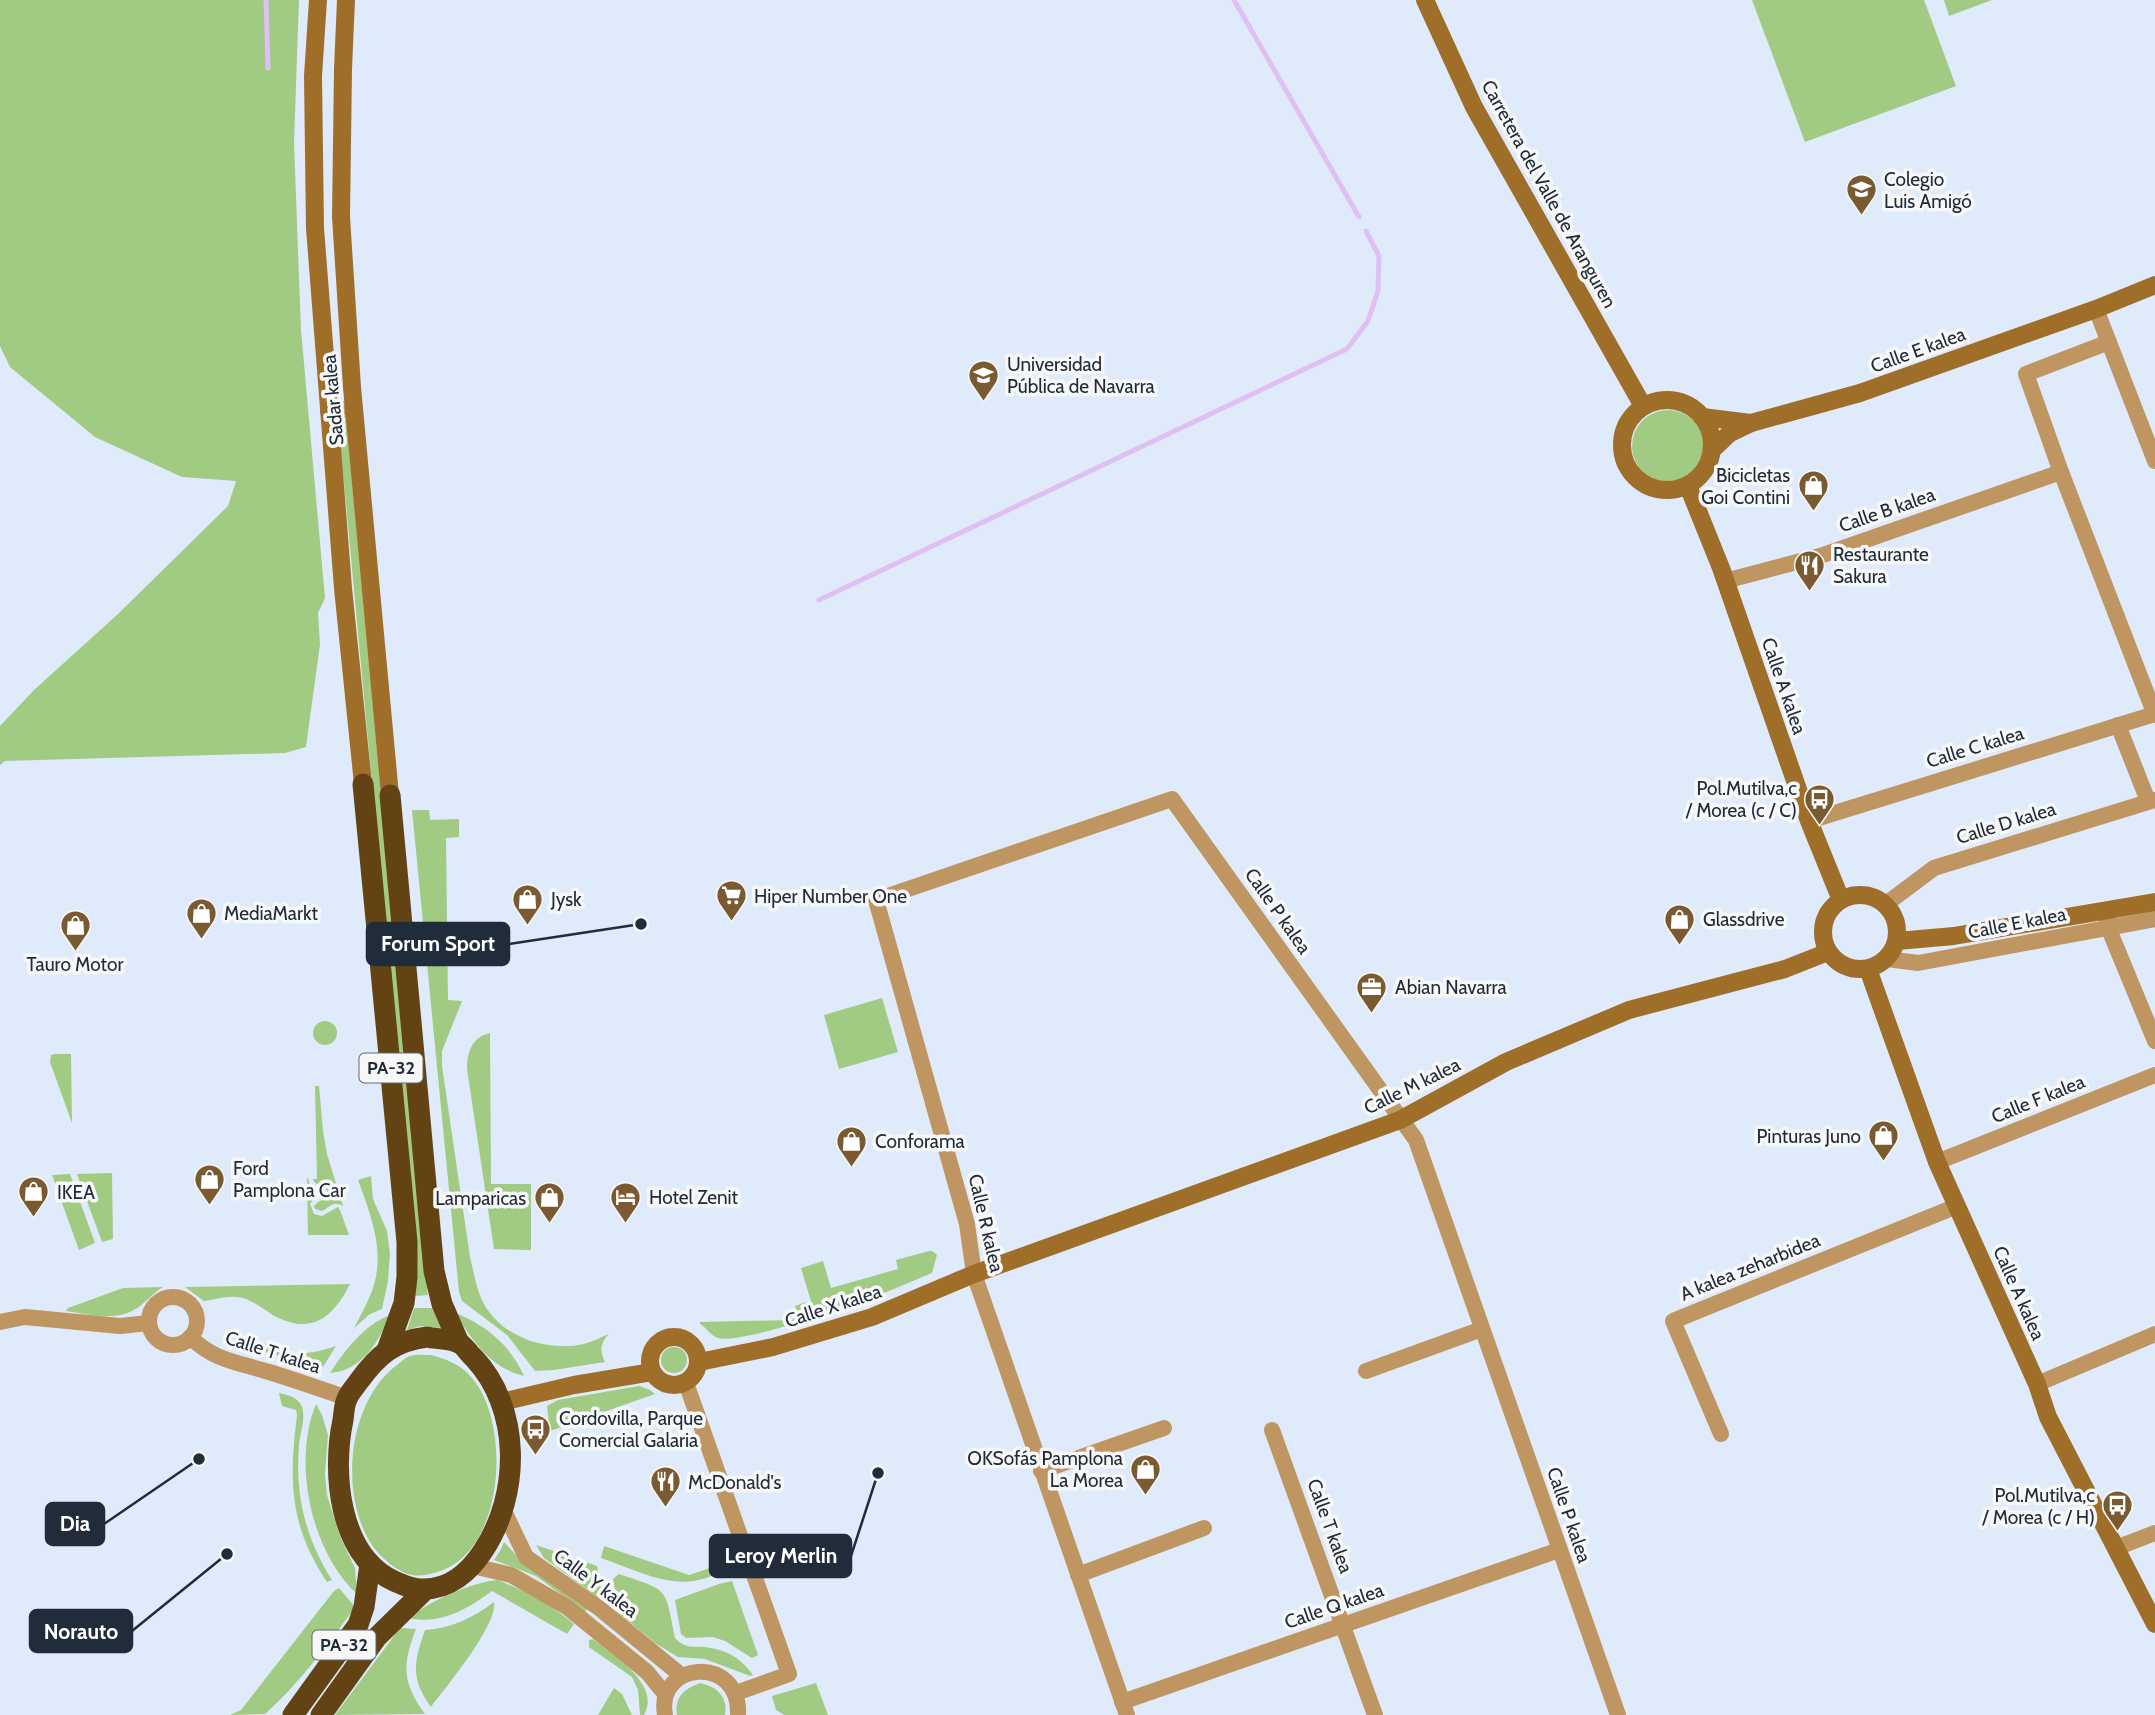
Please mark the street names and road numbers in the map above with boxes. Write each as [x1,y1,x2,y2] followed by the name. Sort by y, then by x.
[1477,76,1621,312] street label: Carretera del Valle de Aranguren
[1867,322,1969,378] street label: Calle E kalea
[318,354,348,446] street label: Sadar kalea
[1836,483,1938,537] street label: Calle B kalea
[1757,635,1811,737] street label: Calle A kalea
[1924,721,2026,773] street label: Calle C kalea
[1954,797,2058,849] street label: Calle D kalea
[1240,864,1316,958] street label: Calle P kalea
[1966,902,2068,944] street label: Calle E kalea
[1360,1053,1464,1119] street label: Calle M kalea
[360,1054,422,1083] road number: PA-32
[1988,1070,2088,1128] street label: Calle F kalea
[964,1172,1008,1274] street label: Calle R kalea
[1677,1228,1823,1306] street label: A kalea zeharbidea
[1988,1242,2050,1344] street label: Calle A kalea
[782,1280,884,1332] street label: Calle X kalea
[222,1326,324,1378] street label: Calle T kalea
[1542,1464,1596,1566] street label: Calle P kalea
[1302,1476,1358,1576] street label: Calle T kalea
[549,1544,643,1622] street label: Calle Y kalea
[1281,1578,1387,1634] street label: Calle Q kalea
[312,1630,376,1660] road number: PA-32

